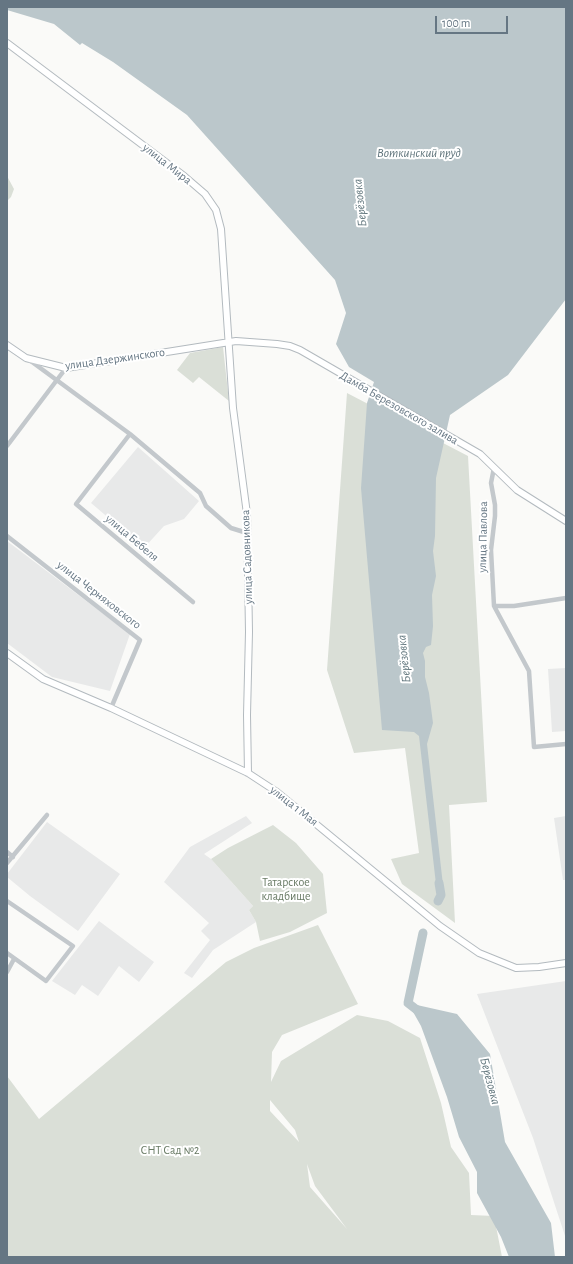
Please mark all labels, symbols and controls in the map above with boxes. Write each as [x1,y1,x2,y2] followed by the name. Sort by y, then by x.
[437,8,510,34] scale bar
[442,17,470,29] text: 100 m
[140,140,194,188] street label: улица Мира
[377,145,461,161] water label: Воткинский пруд
[350,178,370,228] water label: Берёзовка
[64,345,166,373] street label: улица Дзержинского
[337,368,461,448] street label: Дамба Березовского залива
[475,501,491,573] street label: улица Павлова
[238,509,256,605] street label: улица Садовникова
[102,511,162,565] street label: улица Бебеля
[54,558,144,632] street label: улица Черняховского
[394,634,414,684] water label: Берёзовка
[267,783,321,829] street label: улица 1 Мая
[262,875,310,903] park label: Татарское кладбище
[476,1056,504,1106] water label: Берёзовка
[141,1143,199,1157] park label: СНТ Сад №2

